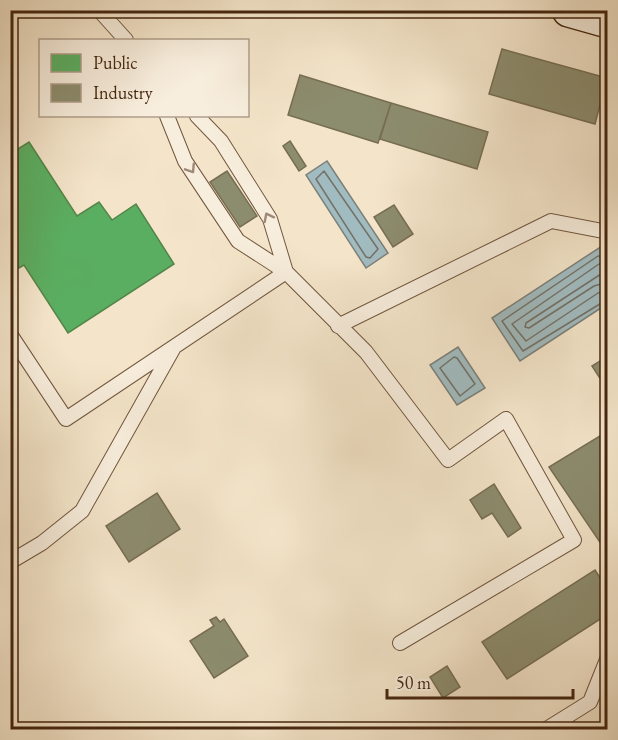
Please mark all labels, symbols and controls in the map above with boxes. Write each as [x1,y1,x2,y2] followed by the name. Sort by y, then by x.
[39,39,249,117] legend
[93,51,137,74] text: Public
[93,81,153,104] text: Industry
[184,162,195,173] one-way arrow
[263,212,275,223] one-way arrow
[387,662,573,700] scale bar
[396,671,431,694] text: 50 m

